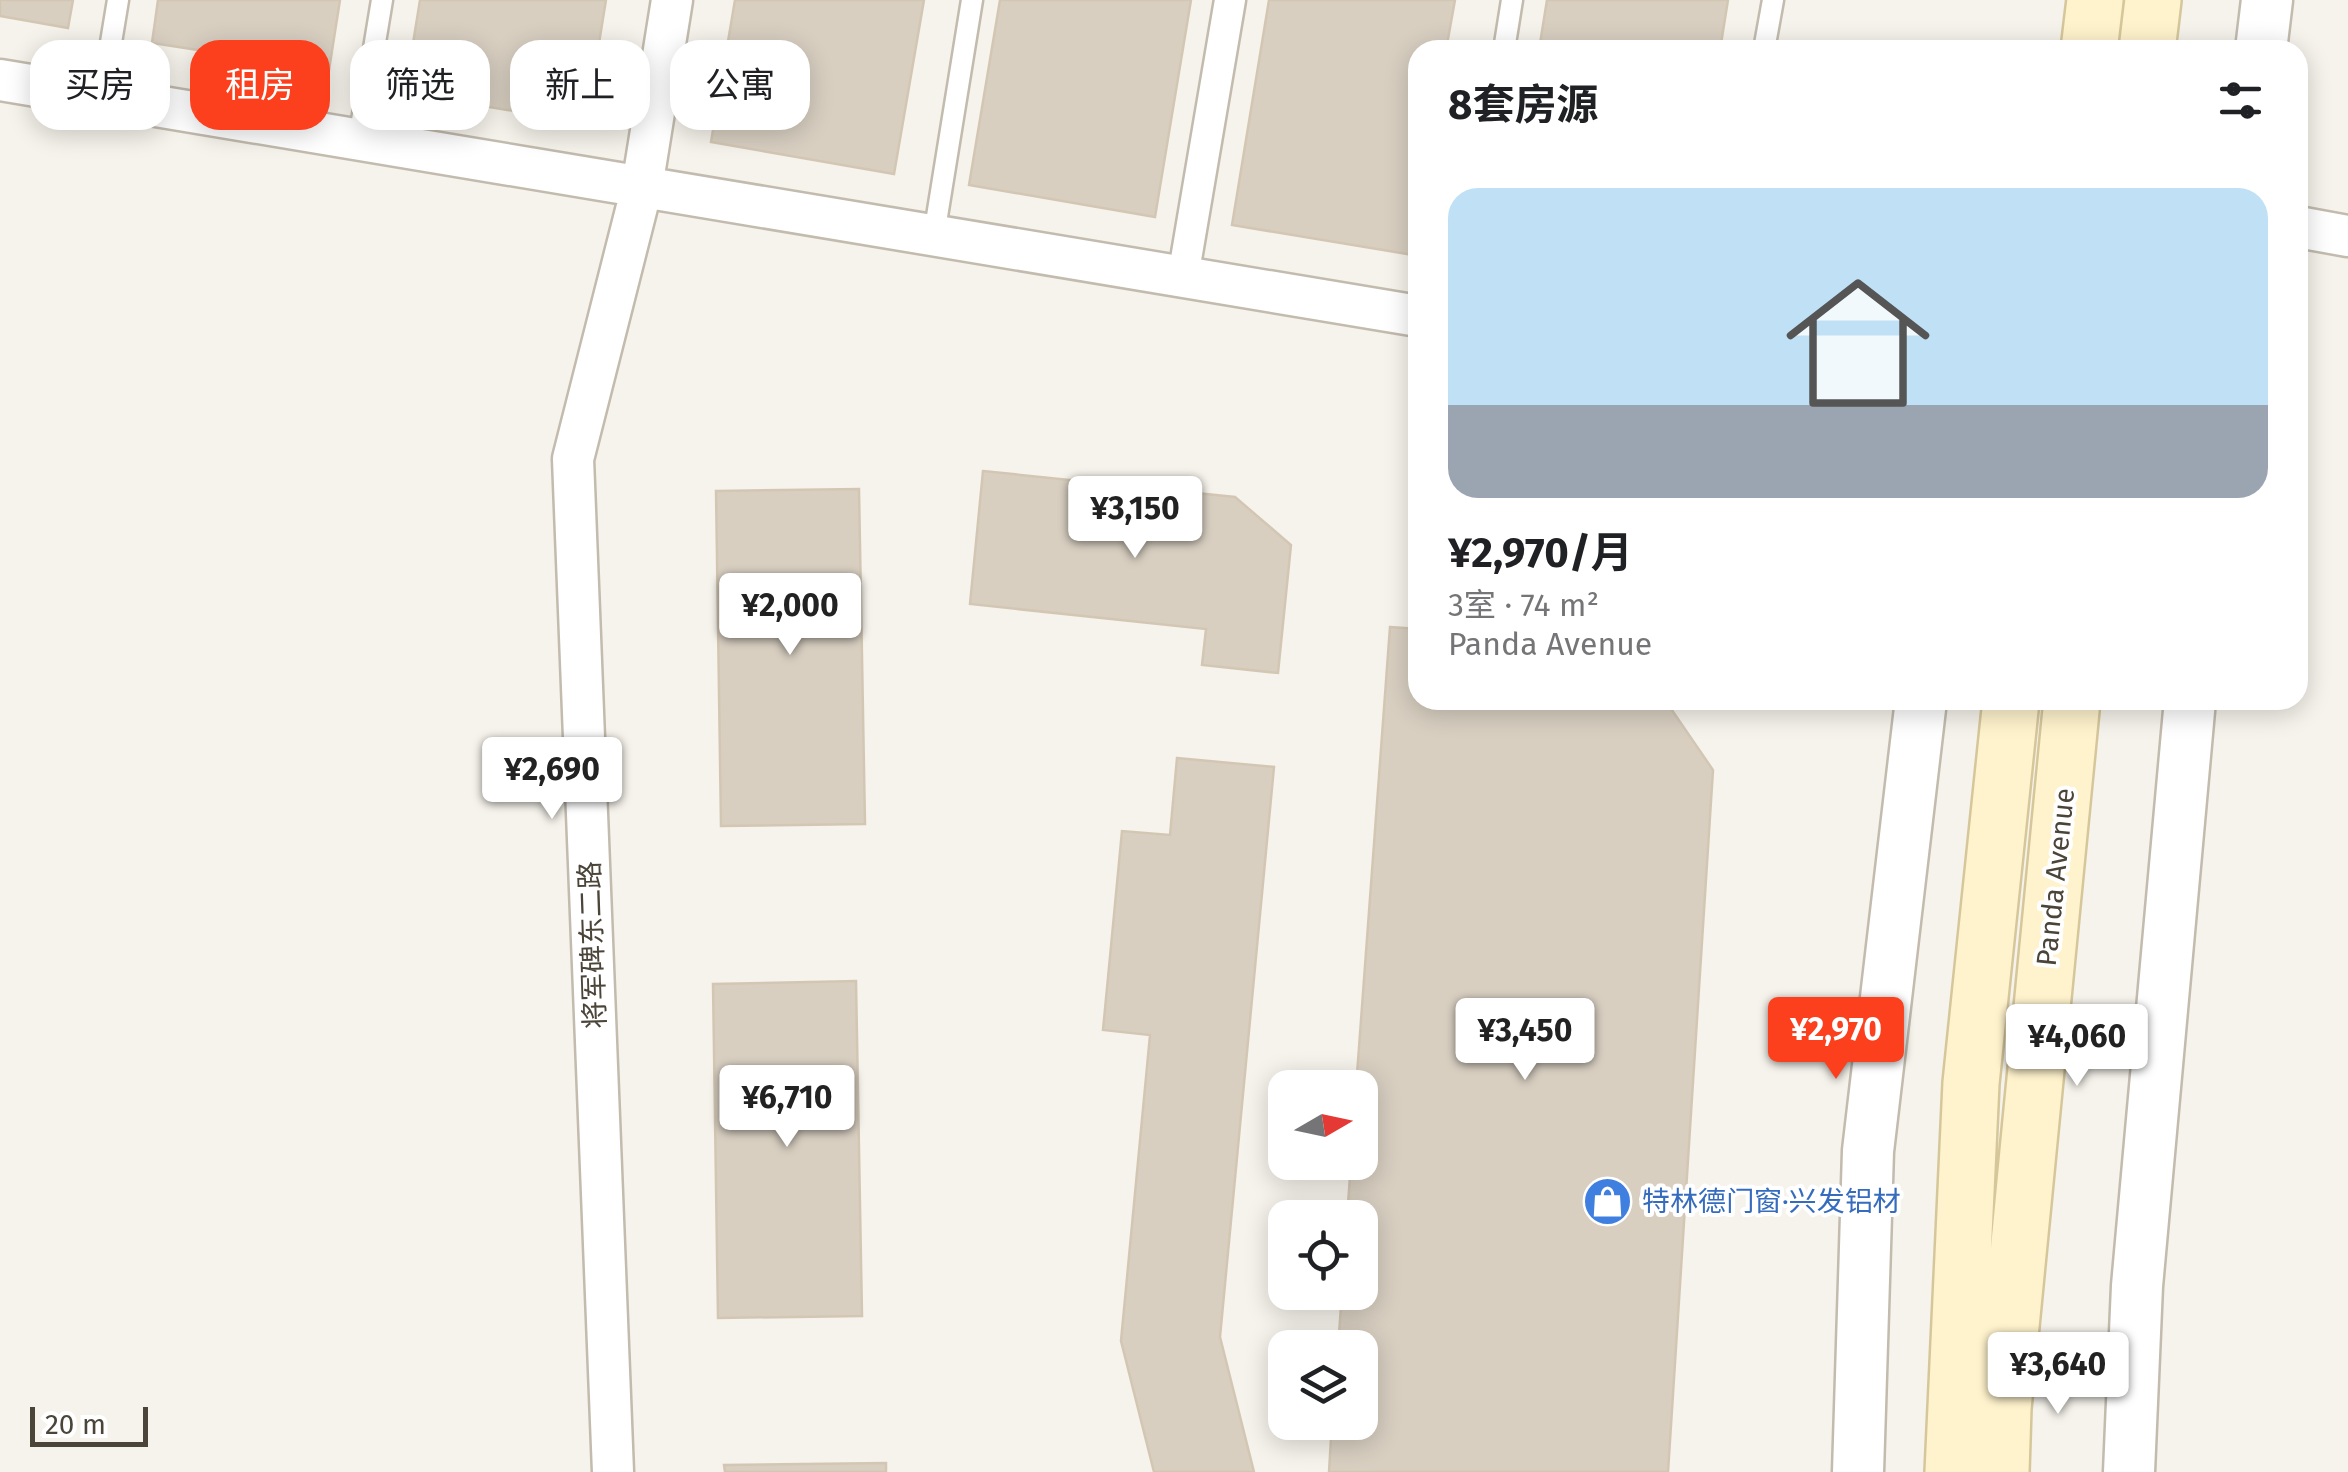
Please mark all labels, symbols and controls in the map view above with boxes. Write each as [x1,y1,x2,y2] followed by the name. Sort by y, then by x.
[30,40,170,130] chip: 买房
[190,40,330,130] chip: 租房
[350,40,490,130] chip: 筛选
[510,40,650,130] chip: 新上
[670,40,810,130] chip: 公寓
[2213,73,2268,128] icon: filters
[1448,80,1598,130] text: 8套房源
[1768,253,1948,433] icon: home
[1054,476,1216,561] pin: ¥3,150
[1090,489,1180,527] text: ¥3,150
[1448,528,1633,578] text: ¥2,970/月
[709,573,871,658] pin: ¥2,000
[741,586,839,624] text: ¥2,000
[1448,586,1599,624] text: 3室 · 74 m²
[1448,625,1652,663] text: Panda Avenue
[471,737,633,822] pin: ¥2,690
[504,750,600,788] text: ¥2,690
[2030,786,2081,968] street label: Panda Avenue
[573,860,612,1030] street label: 将军碑东二路
[1755,997,1917,1082] pin: ¥2,970
[1444,998,1606,1083] pin: ¥3,450
[1996,1004,2158,1089] pin: ¥4,060
[1790,1010,1882,1048] text: ¥2,970
[1478,1011,1572,1049] text: ¥3,450
[2028,1017,2126,1055] text: ¥4,060
[706,1065,868,1150] pin: ¥6,710
[1268,1070,1378,1180] north arrow
[1268,1070,1378,1440] map controls
[741,1078,833,1116] text: ¥6,710
[1581,1175,1633,1227] shop icon: 特林德门窗·兴发铝材
[1642,1185,1901,1218] place label: 特林德门窗·兴发铝材
[1268,1200,1378,1310] button: locate
[1268,1330,1378,1440] button: layers
[1977,1332,2139,1417] pin: ¥3,640
[2010,1345,2106,1383] text: ¥3,640
[30,1402,148,1446] scale bar
[45,1408,106,1441] text: 20 m

